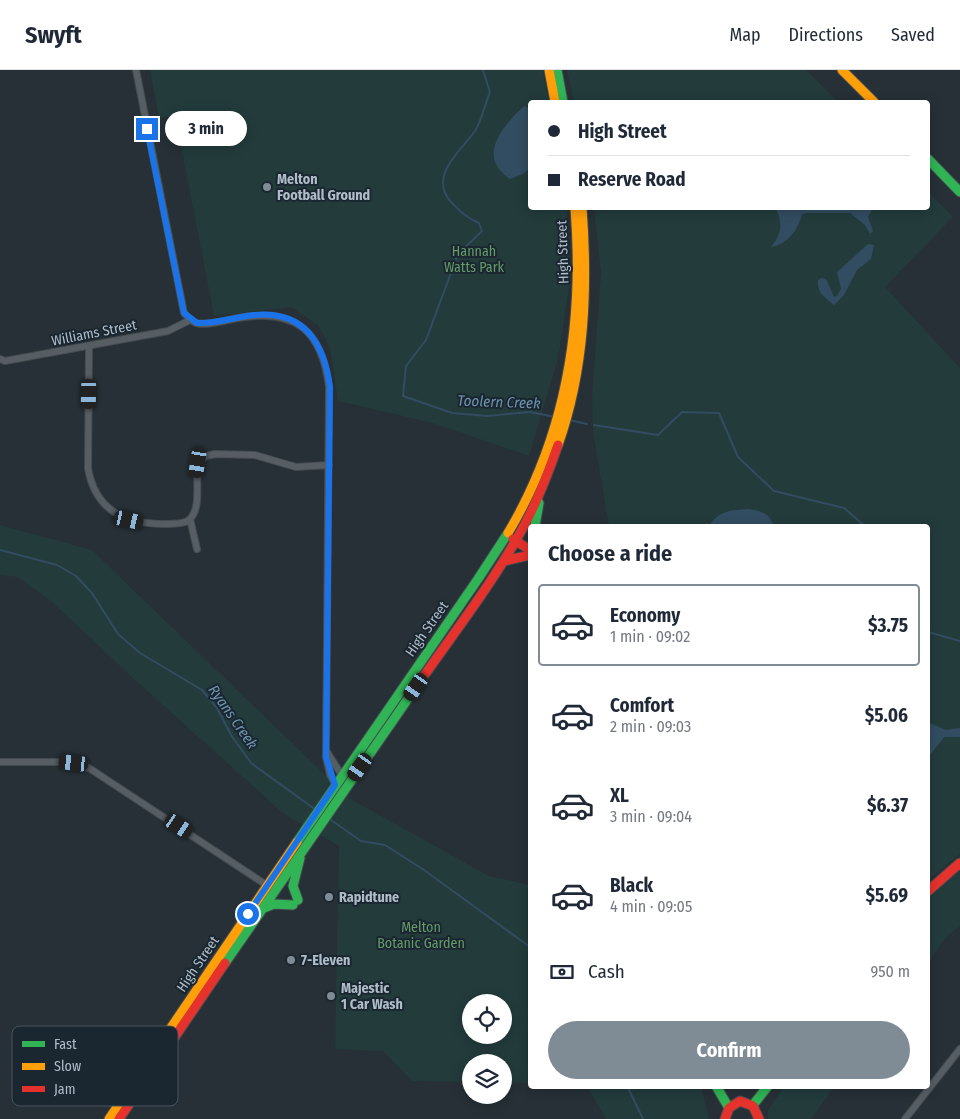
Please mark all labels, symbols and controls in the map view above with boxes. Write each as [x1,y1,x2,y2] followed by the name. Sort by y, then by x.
[25,21,82,49] text: Swyft
[729,24,761,46] text: Map
[789,24,863,46] text: Directions
[891,24,935,46] text: Saved
[164,112,247,146] callout: 3 min
[136,118,158,140] route end
[188,119,224,138] text: 3 min
[578,120,667,143] text: High Street
[578,168,685,191] text: Reserve Road
[277,171,370,204] place label: Melton Football Ground
[261,181,273,193] marker: Melton Football Ground
[553,219,573,284] street label: High Street
[444,243,505,276] park label: Hannah Watts Park
[50,316,138,350] street label: Williams Street
[81,379,96,409] car
[457,392,541,412] water label: Toolern Creek
[188,447,207,479] car
[112,509,145,531] car
[548,540,672,567] text: Choose a ride
[402,598,452,660] street label: High Street
[550,603,595,648] icon: car
[610,604,680,627] text: Economy
[868,614,908,637] text: $3.75
[610,627,690,646] text: 1 min · 09:02
[401,670,430,704] car
[204,682,262,753] water label: Ryans Creek
[550,693,595,738] icon: car
[610,694,674,717] text: Comfort
[865,704,908,727] text: $5.06
[610,717,691,736] text: 2 min · 09:03
[345,750,374,784] car
[58,754,89,772] car
[550,783,595,828] icon: car
[610,784,629,807] text: XL
[867,794,908,817] text: $6.37
[610,807,692,826] text: 3 min · 09:04
[162,811,195,841] car
[550,873,595,918] icon: car
[610,874,653,897] text: Black
[866,884,908,907] text: $5.69
[339,889,399,906] place label: Rapidtune
[323,891,335,903] marker: Rapidtune
[610,897,692,916] text: 4 min · 09:05
[237,903,259,925] route start
[377,919,465,952] park label: Melton Botanic Garden
[173,932,223,995] street label: High Street
[301,952,350,969] place label: 7-Eleven
[285,954,297,966] marker: 7-Eleven
[548,958,576,986] icon: cash
[588,960,625,983] text: Cash
[870,962,910,981] text: 950 m
[341,980,403,1013] place label: Majestic 1 Car Wash
[325,990,337,1002] marker: Majestic 1 Car Wash
[462,994,512,1104] map controls
[462,994,512,1044] button: locate
[548,1021,910,1079] button: Confirm
[12,1026,178,1106] legend
[54,1036,77,1053] text: Fast
[462,1054,512,1104] button: layers
[54,1058,81,1075] text: Slow
[54,1081,75,1098] text: Jam

